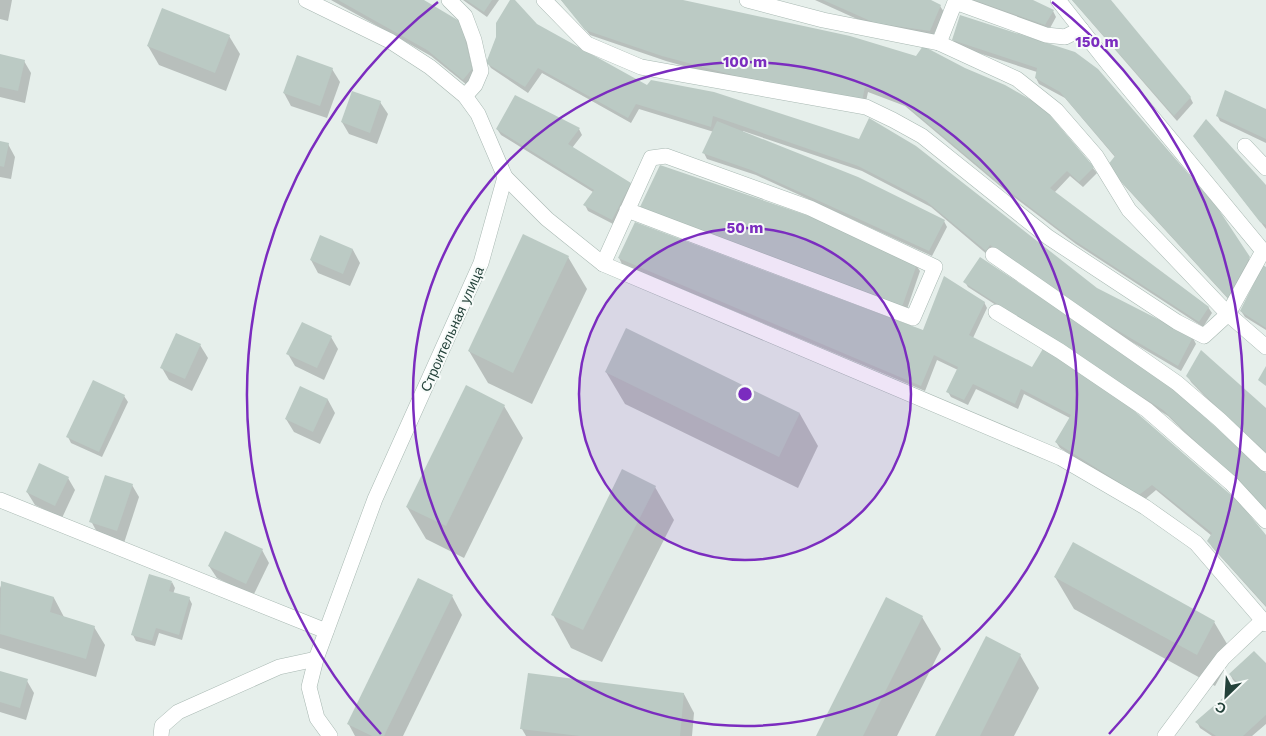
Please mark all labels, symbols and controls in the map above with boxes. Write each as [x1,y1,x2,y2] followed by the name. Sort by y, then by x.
[1075,33,1119,51] text: 150 m
[723,53,767,71] text: 100 m
[727,219,763,237] text: 50 m
[417,264,487,394] street label: Строительная улица
[736,385,754,403] centre of rings
[1201,671,1251,721] north arrow
[1213,698,1228,717] text: С

